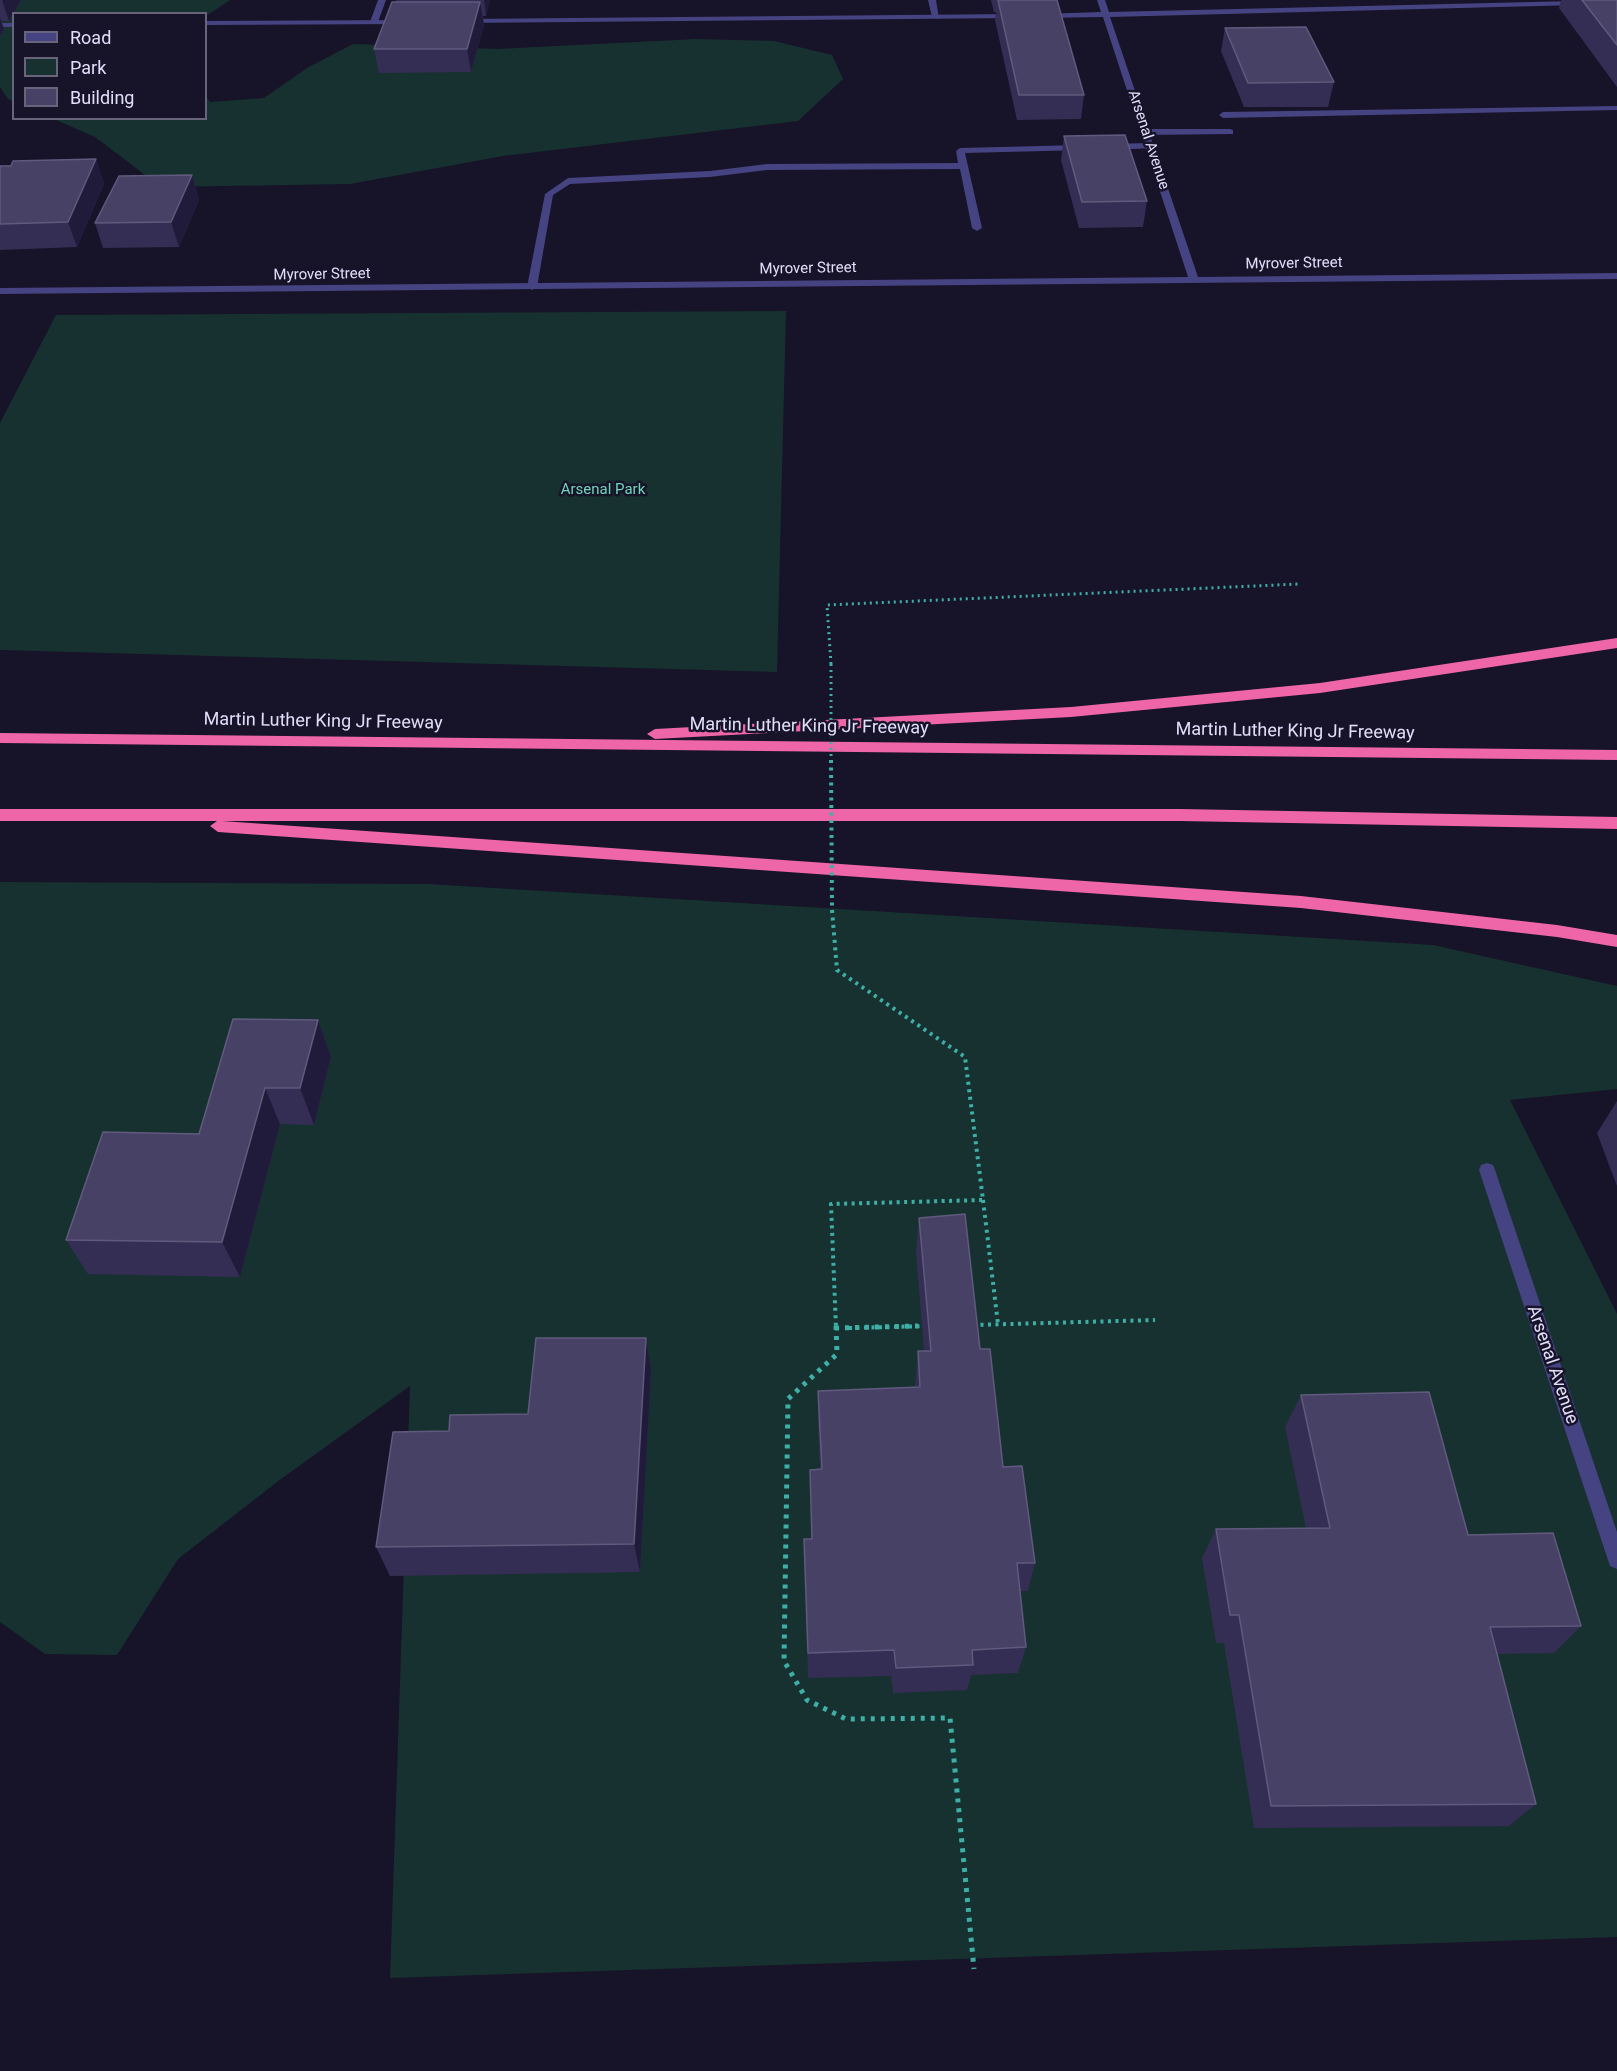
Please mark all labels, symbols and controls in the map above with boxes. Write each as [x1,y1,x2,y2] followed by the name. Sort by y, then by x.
[12,12,207,120] legend
[70,27,111,48] text: Road
[70,57,106,78] text: Park
[70,87,134,108] text: Building
[1123,88,1173,192] street label: Arsenal Avenue
[1245,254,1343,274] street label: Myrover Street
[759,259,857,279] street label: Myrover Street
[273,265,371,285] street label: Myrover Street
[561,481,645,499] park label: Arsenal Park
[203,709,443,735] street label: Martin Luther King Jr Freeway
[689,714,929,740] street label: Martin Luther King Jr Freeway
[1175,719,1415,745] street label: Martin Luther King Jr Freeway
[1522,1303,1582,1427] street label: Arsenal Avenue

